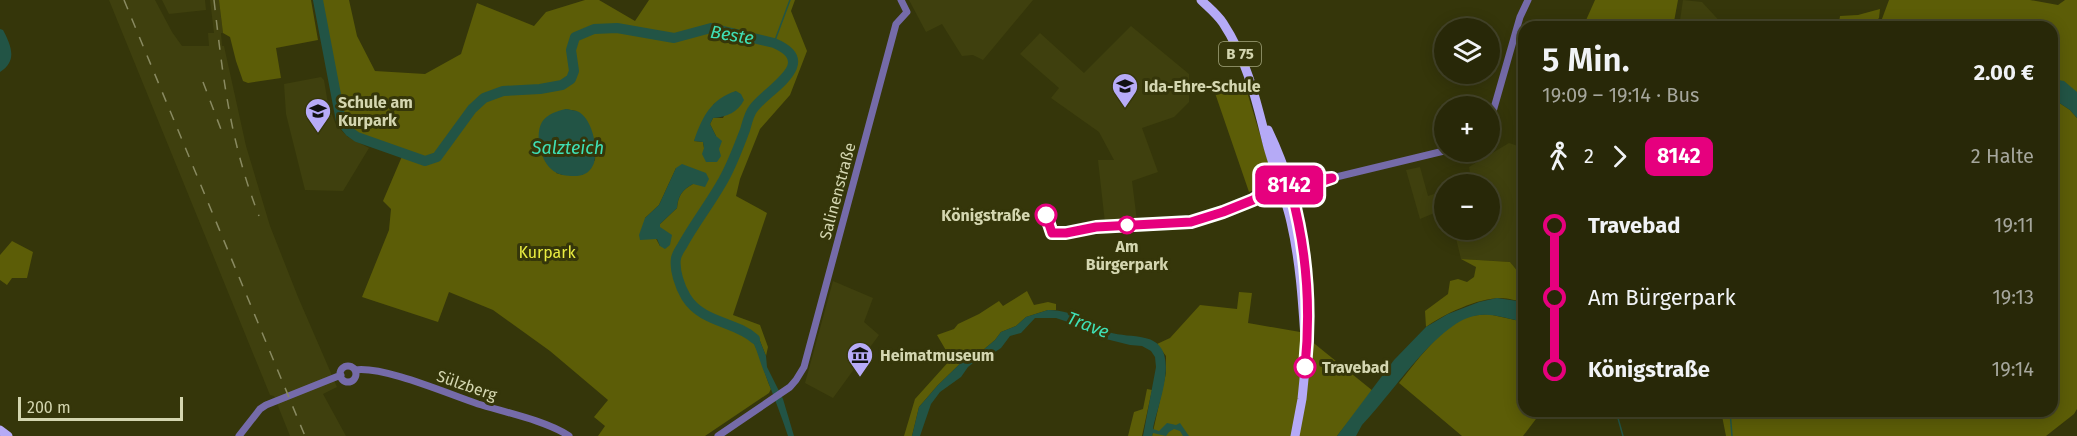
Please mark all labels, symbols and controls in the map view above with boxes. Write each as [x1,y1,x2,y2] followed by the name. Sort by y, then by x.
[1434,18,1500,240] map controls
[1434,18,1500,84] button: layers
[709,21,755,49] water label: Beste
[1542,40,1630,80] text: 5 Min.
[1219,42,1261,66] road number: B 75
[1974,59,2034,86] text: 2.00 €
[1110,71,1140,109] school or university icon: Ida-Ehre-Schule
[1144,77,1261,96] place label: Ida-Ehre-Schule
[1542,83,1699,107] text: 19:09 – 19:14 · Bus
[338,93,413,130] place label: Schule am Kurpark
[303,96,333,134] school or university icon: Schule am Kurpark
[1434,96,1500,162] button: +
[531,137,604,159] water label: Salzteich
[1542,140,1575,173] icon: walk
[1603,140,1636,173] icon: forward
[815,141,860,242] street label: Salinenstraße
[1657,143,1701,169] text: 8142
[1584,144,1594,168] text: 2
[1971,144,2034,168] text: 2 Halte
[1247,166,1331,204] line badge: 8142
[1267,172,1311,198] text: 8142
[1434,174,1500,240] button: −
[1035,204,1057,226] marker: Königstraße
[941,206,1030,225] place label: Königstraße
[1588,212,1680,239] text: Travebad
[1994,213,2034,237] text: 19:11
[1118,216,1136,234] marker: Am Bürgerpark
[1086,237,1168,274] place label: Am Bürgerpark
[518,243,576,262] park label: Kurpark
[1588,284,1736,311] text: Am Bürgerpark
[1992,285,2034,309] text: 19:13
[1064,307,1112,343] water label: Trave
[845,340,875,378] museum icon: Heimatmuseum
[880,346,994,365] place label: Heimatmuseum
[1294,356,1316,378] marker: Travebad
[1588,356,1710,383] text: Königstraße
[1992,357,2034,381] text: 19:14
[1322,358,1389,377] place label: Travebad
[434,366,500,405] street label: Sülzberg
[18,394,183,422] scale bar
[27,398,71,417] text: 200 m

